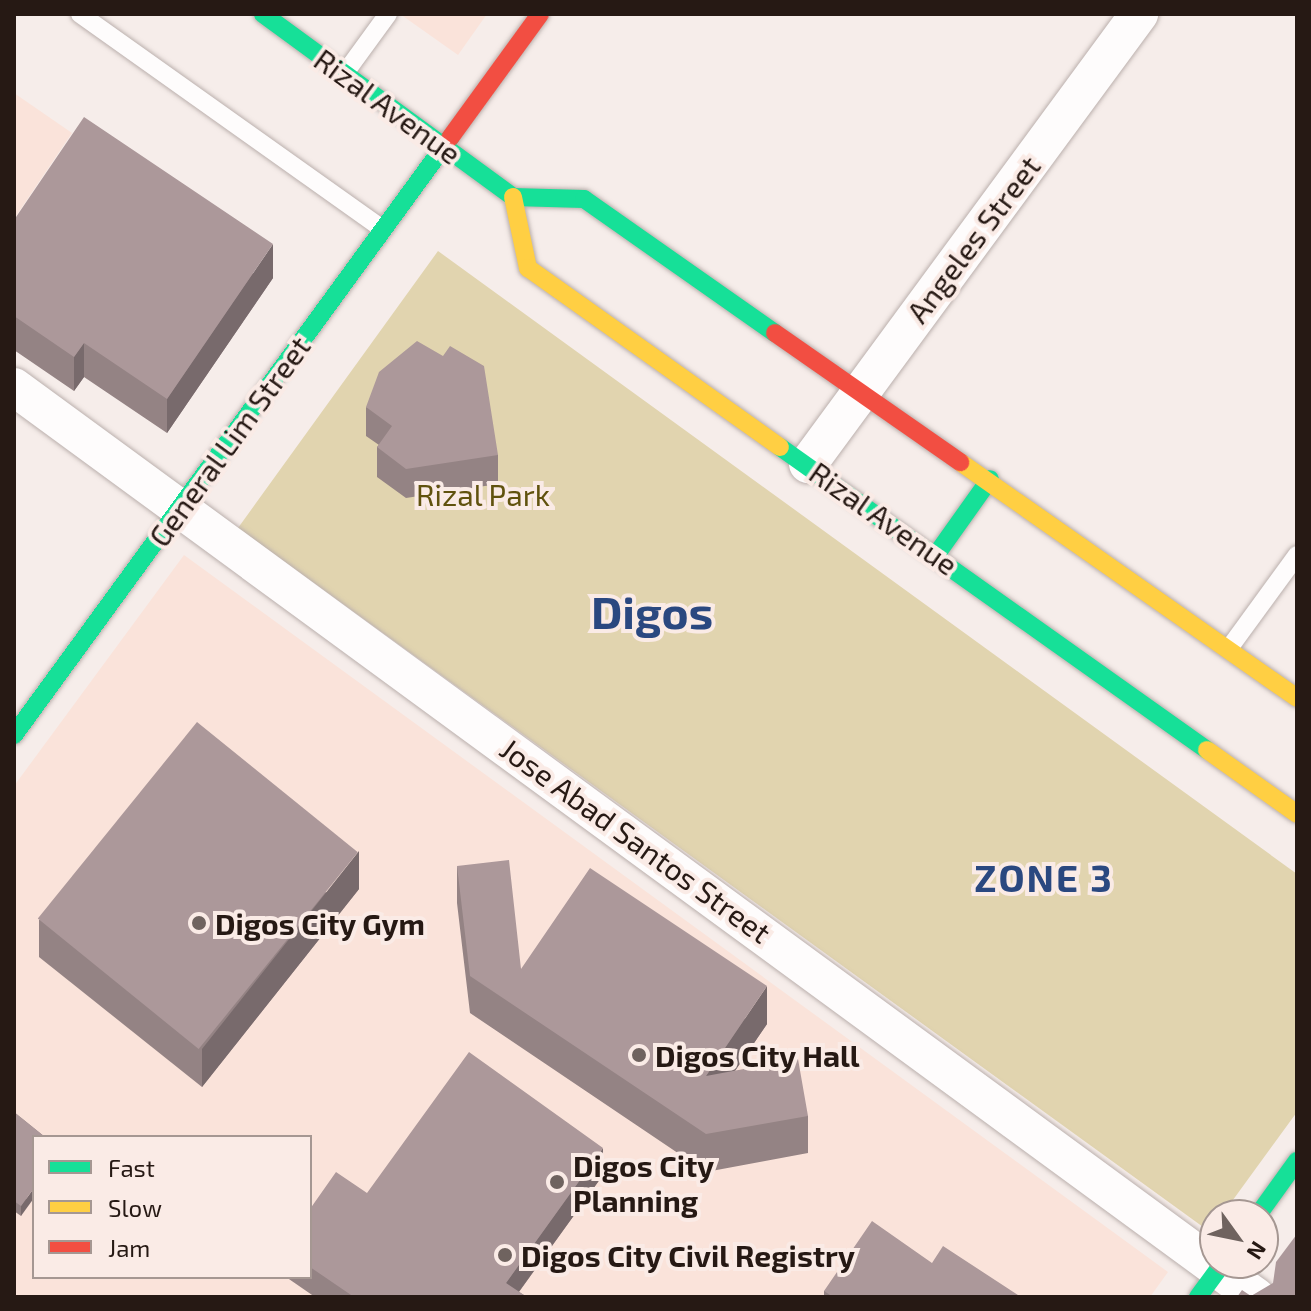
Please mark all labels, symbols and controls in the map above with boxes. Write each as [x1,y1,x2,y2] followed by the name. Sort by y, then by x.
[307,40,469,172] street label: Rizal Avenue
[899,149,1047,329] street label: Angeles Street
[140,329,318,553] street label: General Lim Street
[802,453,966,583] street label: Rizal Avenue
[416,476,550,512] park label: Rizal Park
[591,583,713,639] district label: Digos
[494,730,778,950] street label: Jose Abad Santos Street
[974,855,1114,901] district label: ZONE 3
[215,905,426,941] place label: Digos City Gym
[190,914,208,932] marker: Digos City Gym
[655,1037,860,1073] place label: Digos City Hall
[630,1046,648,1064] marker: Digos City Hall
[32,1135,312,1279] legend
[573,1147,714,1218] place label: Digos City Planning
[108,1153,155,1182] text: Fast
[548,1173,566,1191] marker: Digos City Planning
[108,1193,162,1222] text: Slow
[1199,1199,1279,1279] north arrow
[108,1233,150,1262] text: Jam
[521,1237,856,1273] place label: Digos City Civil Registry
[1242,1237,1273,1265] text: N
[496,1246,514,1264] marker: Digos City Civil Registry

